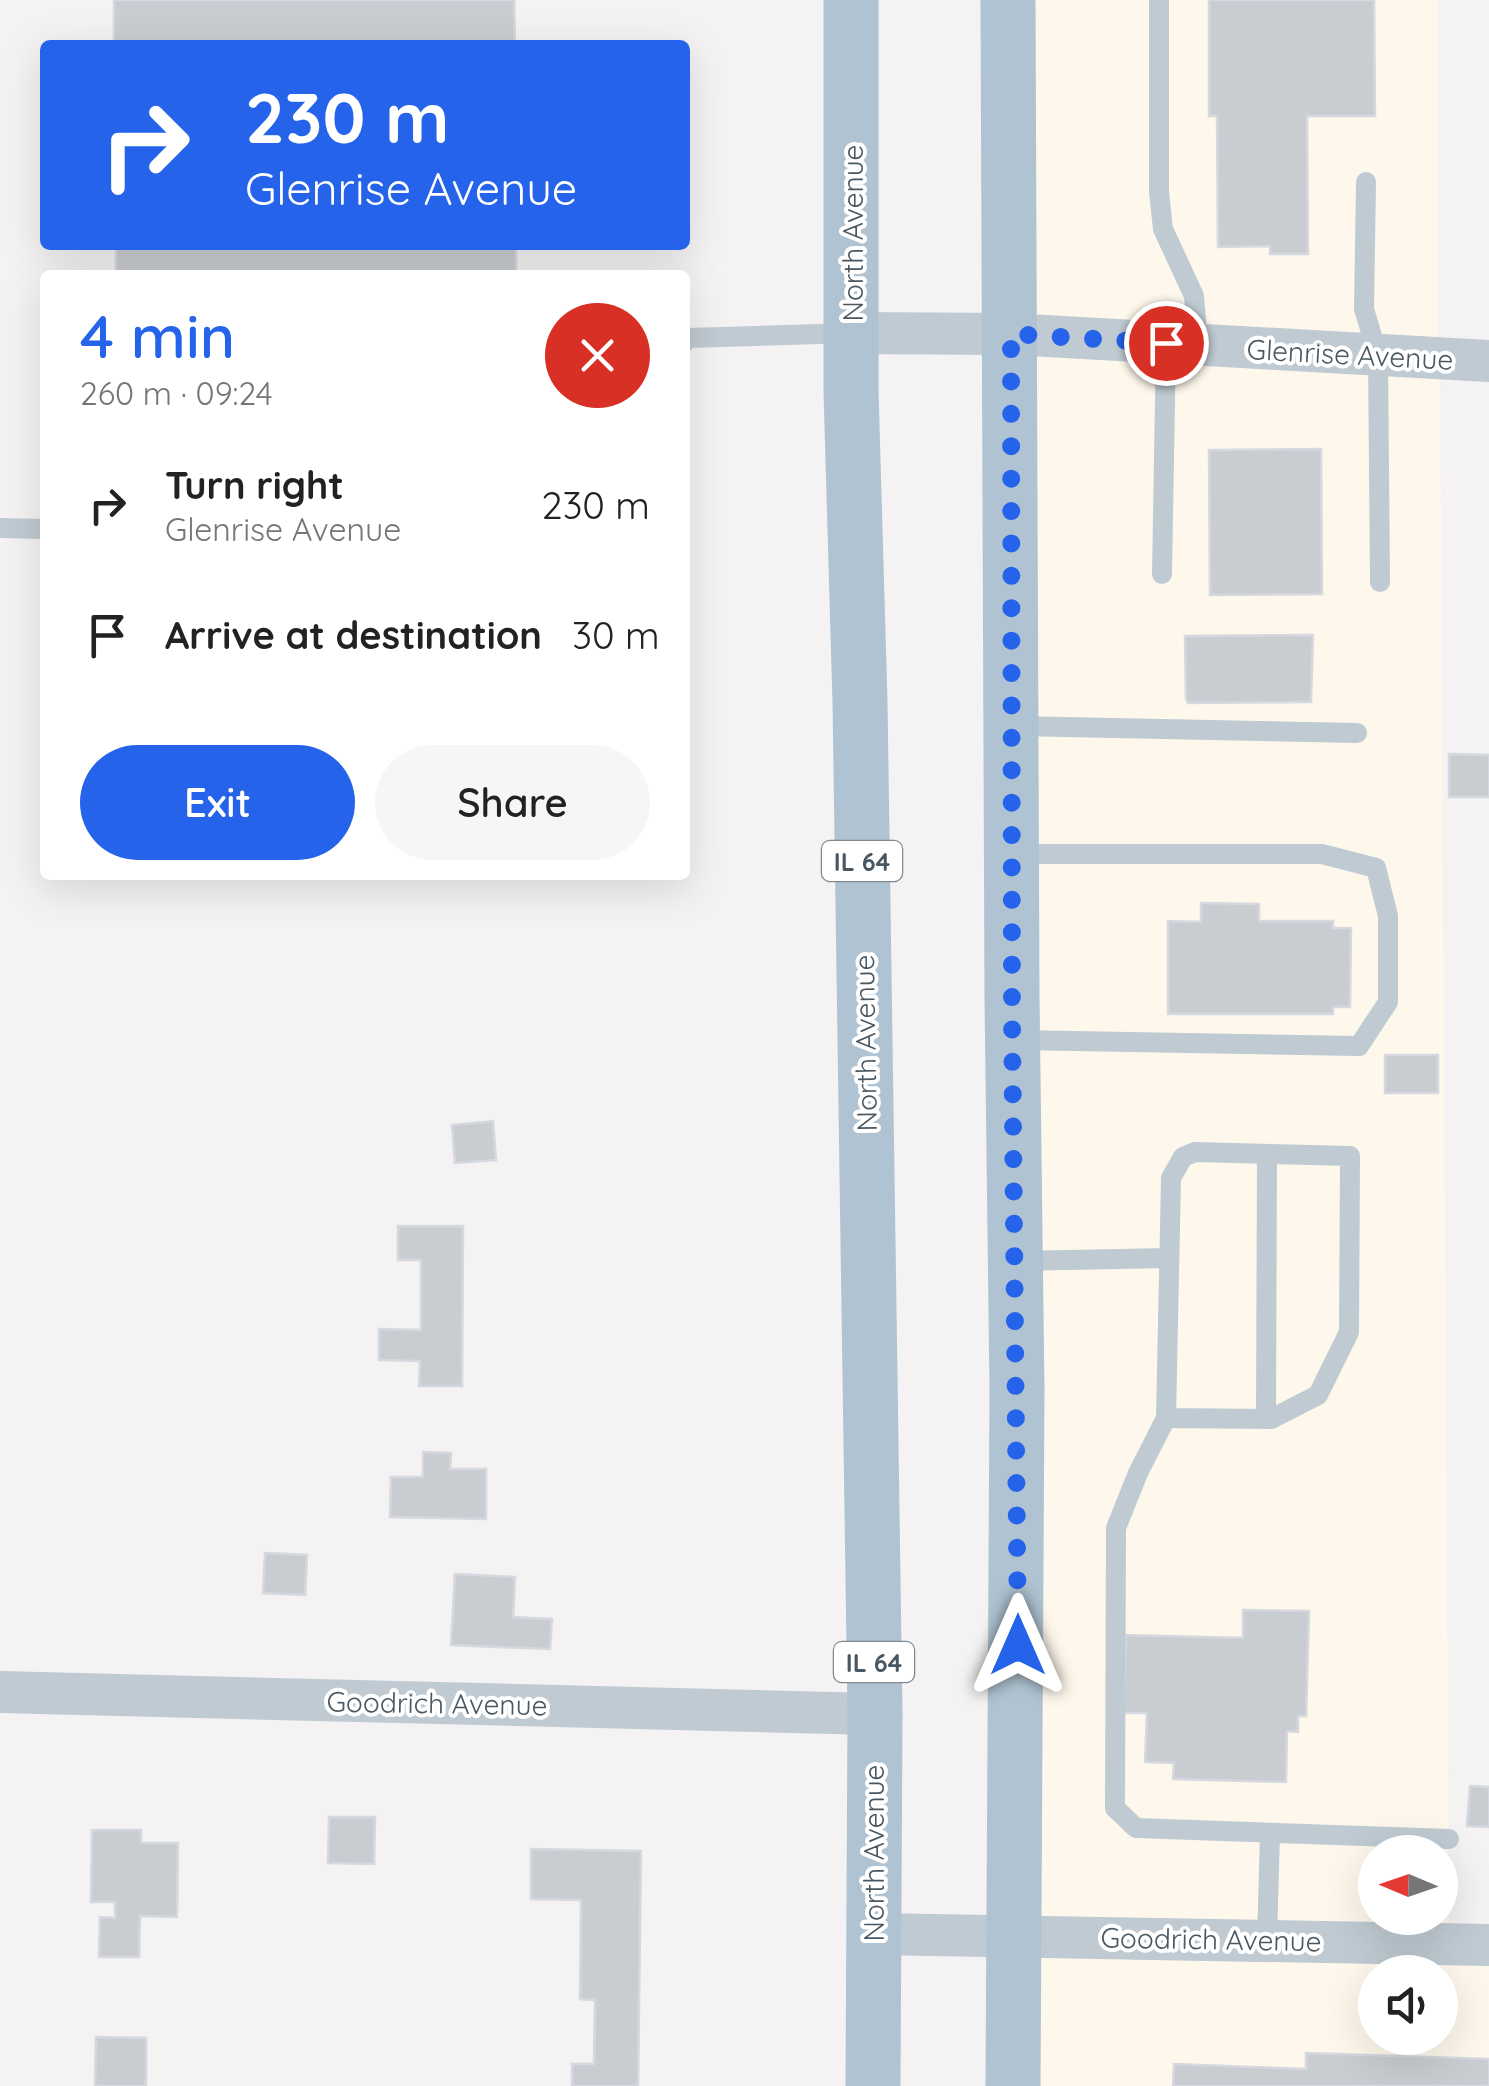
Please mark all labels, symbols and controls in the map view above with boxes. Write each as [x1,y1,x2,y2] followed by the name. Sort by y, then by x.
[245,73,450,161] text: 230 m
[80,80,210,210] icon: right
[835,145,870,321] street label: North Avenue
[245,160,577,216] text: Glenrise Avenue
[80,298,235,373] text: 4 min
[1124,301,1209,386] pin
[545,303,650,408] button: close
[1139,316,1194,371] icon: arrive
[1246,331,1454,377] street label: Glenrise Avenue
[80,373,273,413] text: 260 m · 09:24
[165,461,344,509] text: Turn right
[80,478,135,533] icon: right
[541,481,650,529] text: 230 m
[165,509,401,549] text: Glenrise Avenue
[80,608,135,663] icon: arrive
[165,611,542,659] text: Arrive at destination
[572,611,660,659] text: 30 m
[80,745,355,860] button: Exit
[375,745,650,860] button: Share
[822,841,902,881] road number: IL 64
[846,954,884,1132] street label: North Avenue
[966,1593,1070,1697] position arrow
[834,1642,914,1682] road number: IL 64
[326,1684,548,1722] street label: Goodrich Avenue
[856,1765,891,1941] street label: North Avenue
[1358,1835,1458,1935] north arrow
[1358,1835,1458,2055] map controls
[1100,1920,1322,1958] street label: Goodrich Avenue
[1358,1955,1458,2055] button: sound

